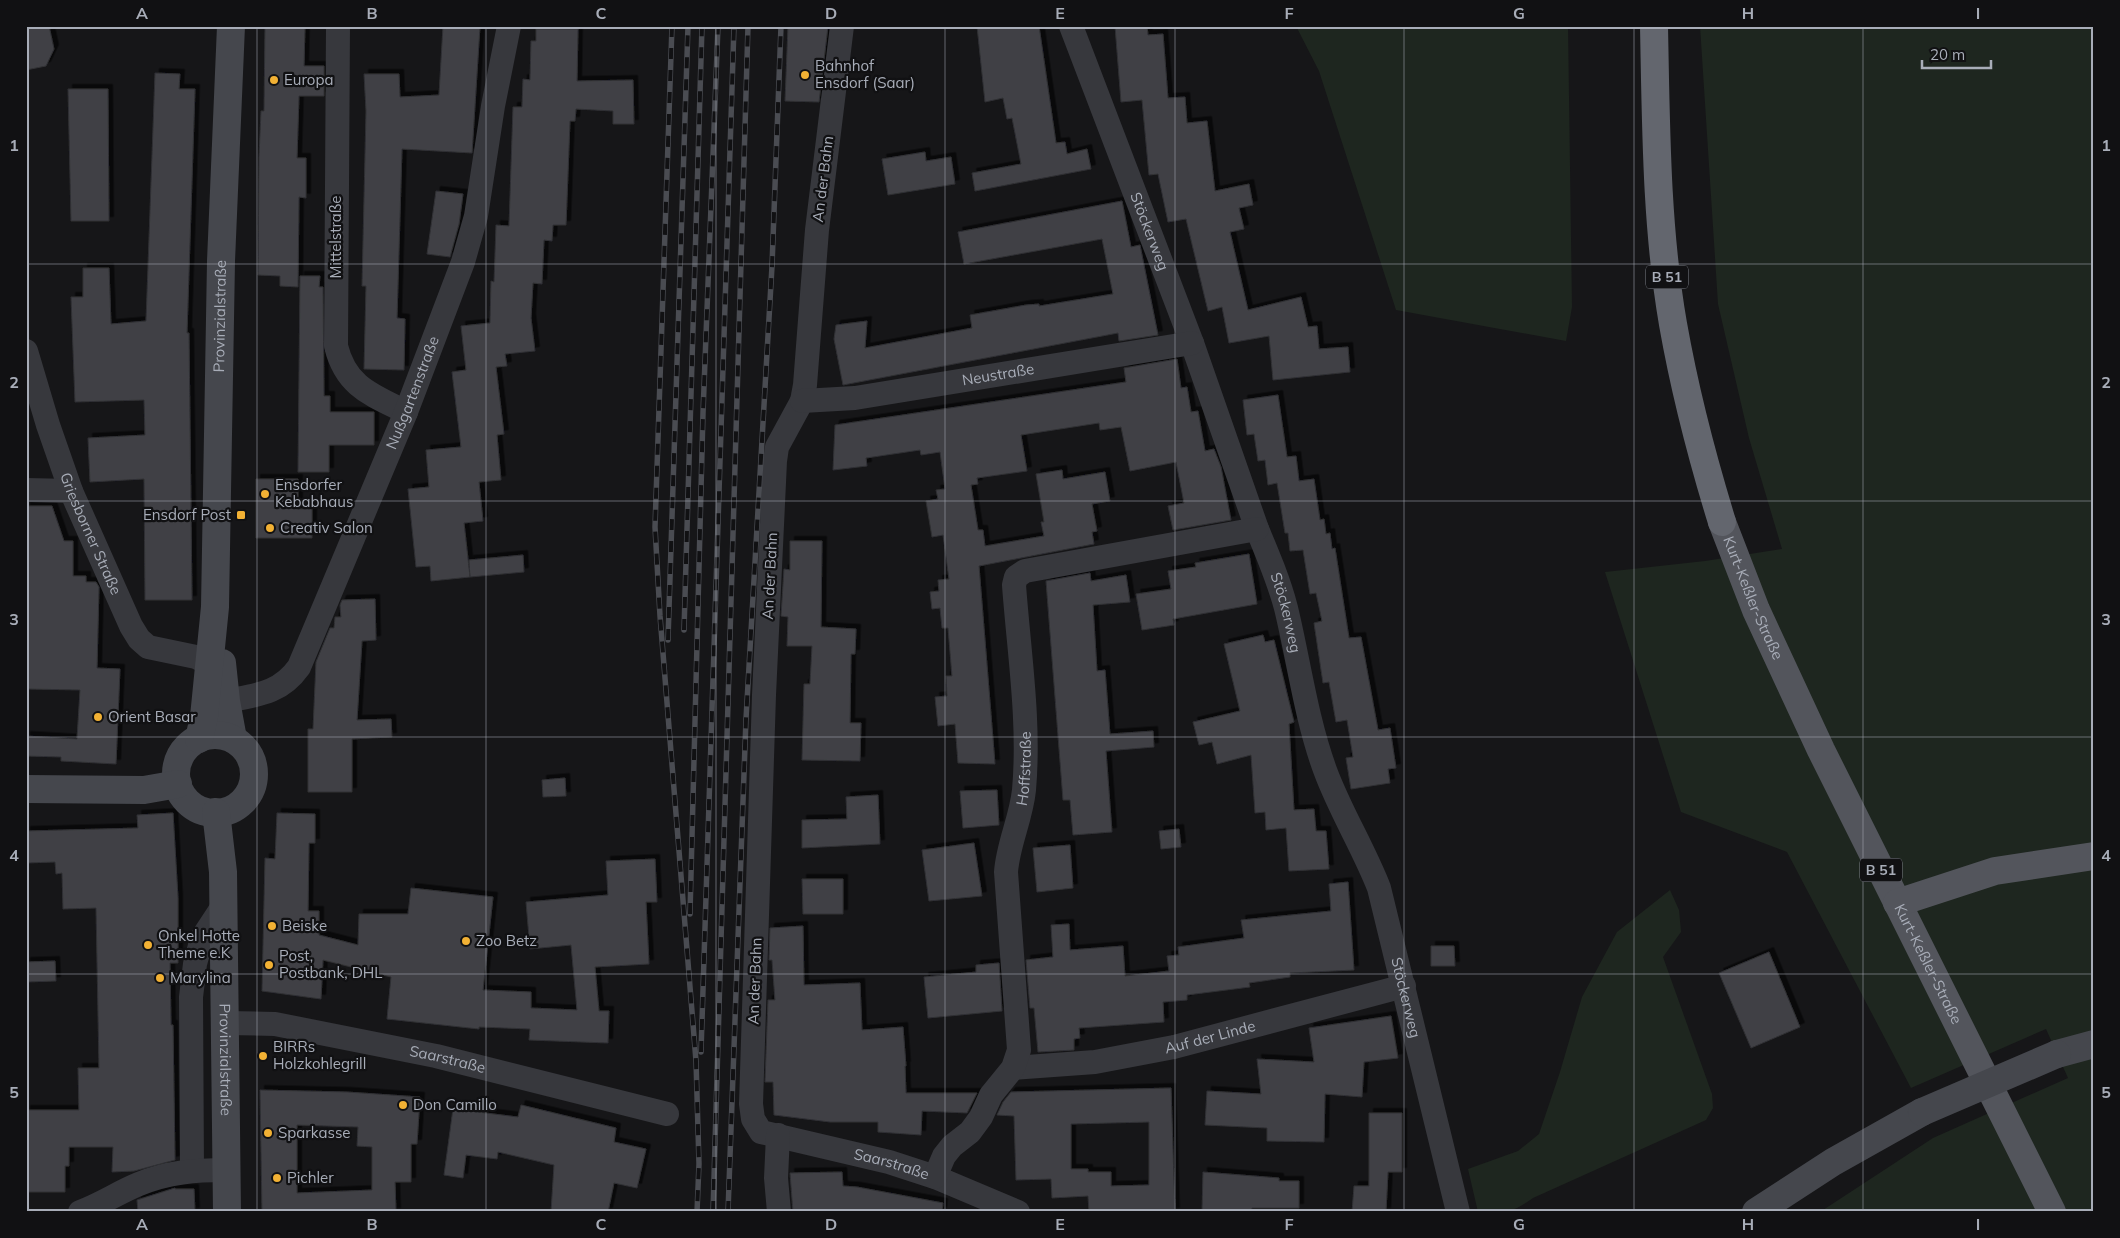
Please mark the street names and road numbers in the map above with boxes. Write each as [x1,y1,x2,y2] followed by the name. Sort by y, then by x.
[808,135,837,223] street label: An der Bahn
[1126,190,1173,273] street label: Stöckerweg
[326,195,345,279] street label: Mittelstraße
[209,260,230,373] street label: Provinzialstraße
[1646,266,1688,288] road number: B 51
[381,333,443,452] street label: Nußgartenstraße
[961,359,1035,389] street label: Neustraße
[56,470,126,598] street label: Griesborner Straße
[758,532,781,620] street label: An der Bahn
[1719,533,1788,663] street label: Kurt-Keßler-Straße
[1266,570,1305,654] street label: Stöckerweg
[1012,731,1035,807] street label: Hoffstraße
[1860,858,1902,882] road number: B 51
[1890,900,1967,1027] street label: Kurt-Keßler-Straße
[743,937,766,1025] street label: An der Bahn
[1387,955,1425,1040] street label: Stöckerweg
[216,1003,236,1116] street label: Provinzialstraße
[1163,1016,1257,1058] street label: Auf der Linde
[408,1041,487,1077] street label: Saarstraße
[852,1144,932,1183] street label: Saarstraße

